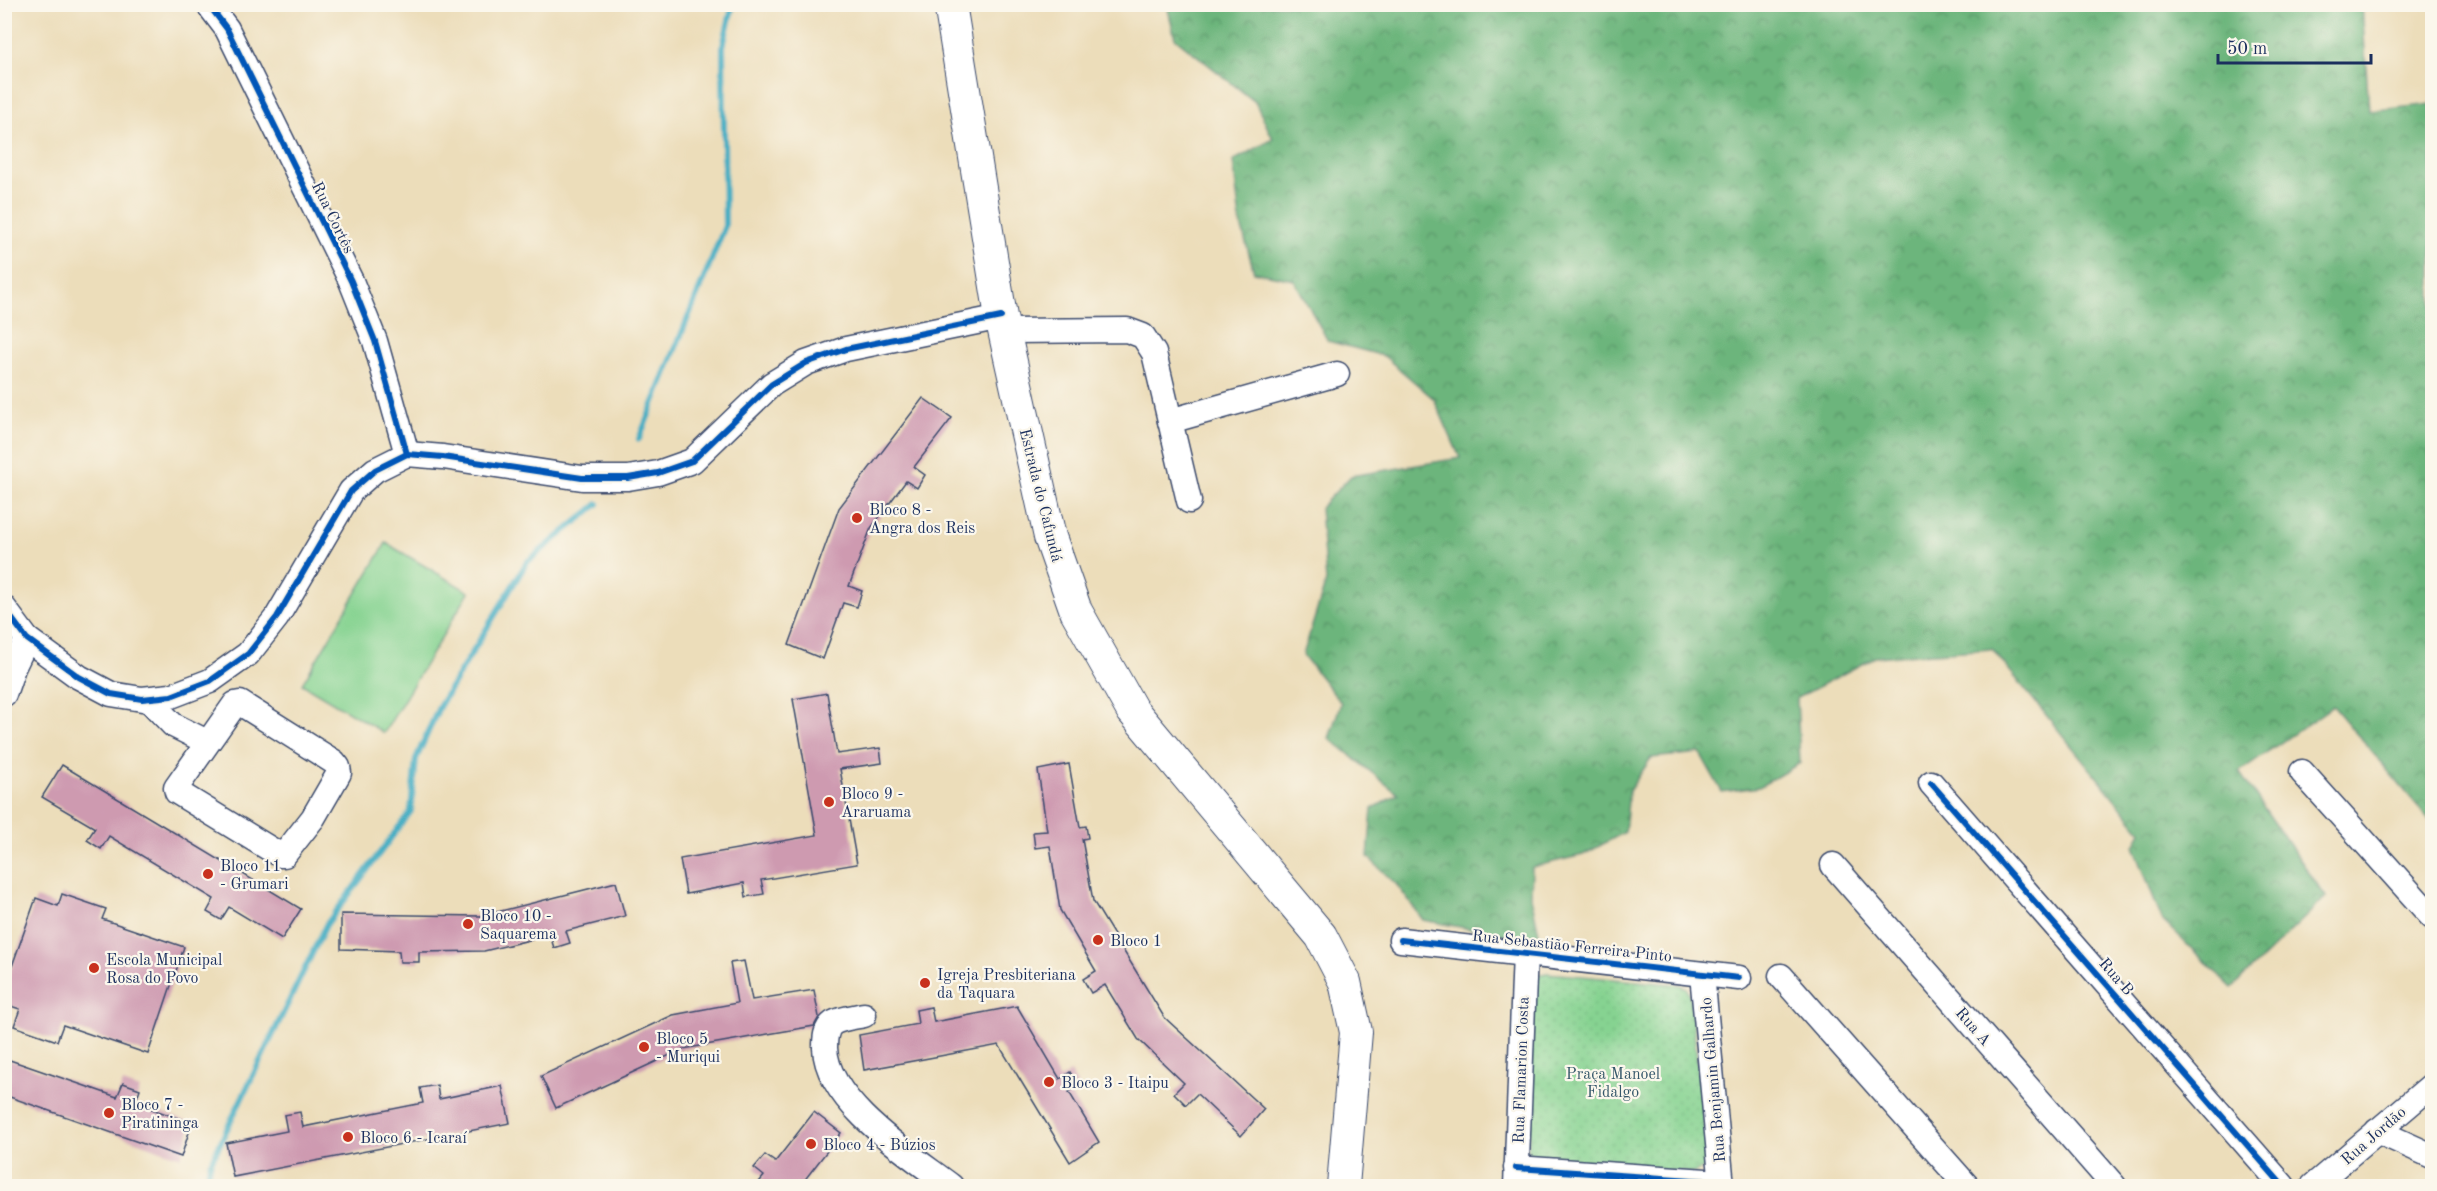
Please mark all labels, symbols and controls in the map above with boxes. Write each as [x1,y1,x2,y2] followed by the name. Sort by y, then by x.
[2218,27,2371,65] scale bar
[2227,40,2267,58] text: 50 m
[308,180,356,256] street label: Rua Cortês
[1016,427,1064,564] street label: Estrada do Cafundá
[869,503,975,537] place label: Bloco 8 - Angra dos Reis
[850,511,864,525] marker: Bloco 8 - Angra dos Reis
[841,787,911,821] place label: Bloco 9 - Araruama
[822,795,836,809] marker: Bloco 9 - Araruama
[220,859,289,893] place label: Bloco 11 - Grumari
[201,867,215,881] marker: Bloco 11 - Grumari
[480,909,557,943] place label: Bloco 10 - Saquarema
[461,917,475,931] marker: Bloco 10 - Saquarema
[1471,929,1673,965] street label: Rua Sebastião Ferreira Pinto
[1091,933,1105,947] marker: Bloco 1
[1110,934,1162,950] place label: Bloco 1
[106,953,222,987] place label: Escola Municipal Rosa do Povo
[2095,956,2136,999] street label: Rua B
[87,961,101,975] marker: Escola Municipal Rosa do Povo
[937,968,1076,1002] place label: Igreja Presbiteriana da Taquara
[918,976,932,990] marker: Igreja Presbiteriana da Taquara
[1511,996,1533,1144] street label: Rua Flamarion Costa
[1699,996,1729,1163] street label: Rua Benjamin Galhardo
[1952,1005,1993,1049] street label: Rua A
[656,1032,720,1066] place label: Bloco 5 - Muriqui
[637,1040,651,1054] marker: Bloco 5 - Muriqui
[1566,1067,1660,1101] park label: Praça Manoel Fidalgo
[1042,1075,1056,1089] marker: Bloco 3 - Itaipu
[1061,1076,1169,1092] place label: Bloco 3 - Itaipu
[121,1098,199,1132] place label: Bloco 7 - Piratininga
[2339,1104,2410,1169] street label: Rua Jordão
[102,1106,116,1120] marker: Bloco 7 - Piratininga
[341,1130,355,1144] marker: Bloco 6 - Icaraí
[360,1131,467,1147] place label: Bloco 6 - Icaraí
[804,1137,818,1151] marker: Bloco 4 - Búzios
[823,1138,936,1154] place label: Bloco 4 - Búzios

